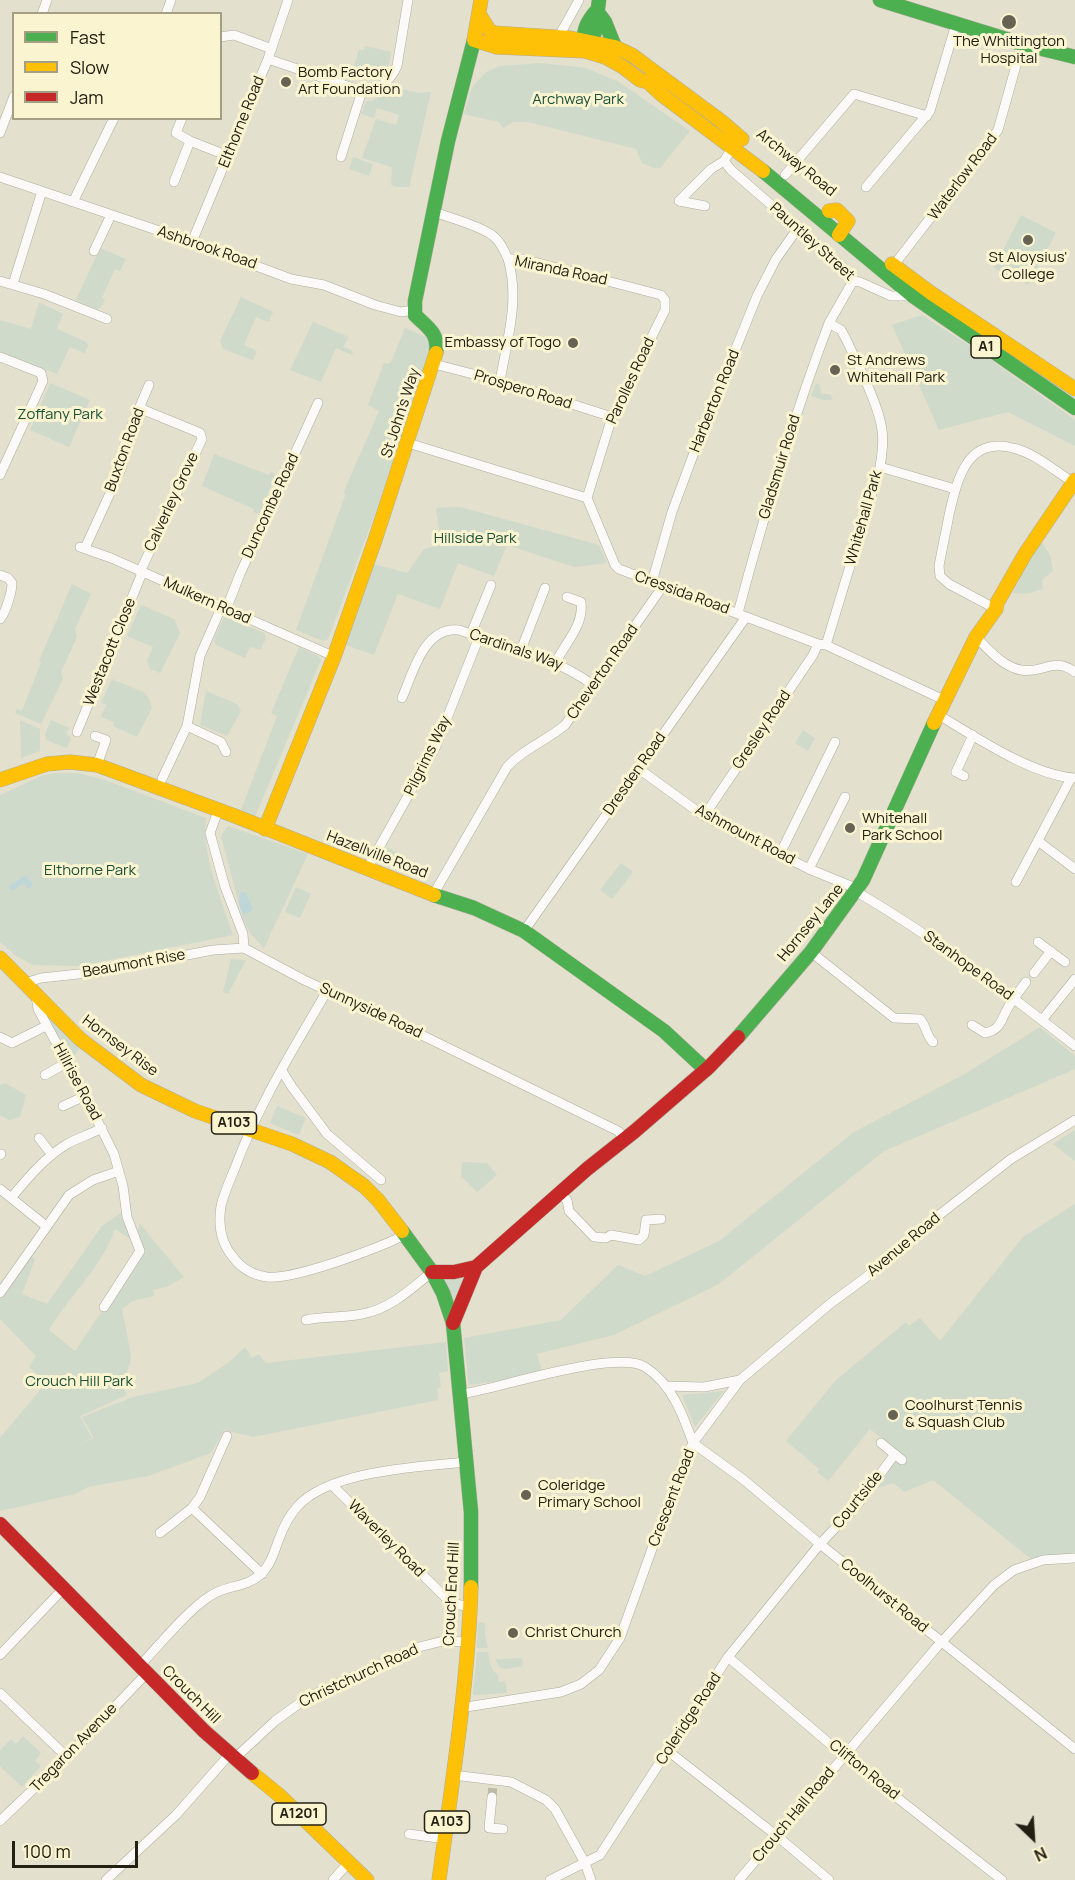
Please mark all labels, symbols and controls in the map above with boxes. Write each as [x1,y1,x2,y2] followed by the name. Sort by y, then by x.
[12,12,222,120] legend
[1000,13,1018,31] marker: The Whittington Hospital
[70,25,105,49] text: Fast
[953,33,1065,68] place label: The Whittington Hospital
[70,55,109,79] text: Slow
[298,64,400,99] place label: Bomb Factory Art Foundation
[215,73,269,171] street label: Elthorne Road
[279,75,293,89] marker: Bomb Factory Art Foundation
[70,85,104,109] text: Jam
[532,91,624,109] park label: Archway Park
[752,125,840,201] street label: Archway Road
[925,130,1001,224] street label: Waterlow Road
[766,199,858,285] street label: Pauntley Street
[155,223,259,273] street label: Ashbrook Road
[1021,233,1035,247] marker: St Aloysius' College
[989,249,1067,284] place label: St Aloysius' College
[513,252,609,290] street label: Miranda Road
[445,334,561,352] place label: Embassy of Togo
[603,335,659,427] street label: Parolles Road
[566,336,580,350] marker: Embassy of Togo
[971,336,1001,358] road number: A1
[686,347,744,455] street label: Harberton Road
[847,352,945,387] place label: St Andrews Whitehall Park
[828,363,842,377] marker: St Andrews Whitehall Park
[378,366,424,460] street label: St John's Way
[472,367,574,413] street label: Prospero Road
[17,406,103,424] park label: Zoffany Park
[101,406,149,494] street label: Buxton Road
[756,413,804,521] street label: Gladsmuir Road
[141,449,203,555] street label: Calverley Grove
[239,451,303,561] street label: Duncombe Road
[842,468,886,568] street label: Whitehall Park
[434,530,516,548] park label: Hillside Park
[632,567,732,619] street label: Cressida Road
[160,574,254,628] street label: Mulkern Road
[80,595,140,709] street label: Westacott Close
[564,621,642,723] street label: Cheverton Road
[467,626,565,674] street label: Cardinals Way
[729,687,795,773] street label: Gresley Road
[401,713,455,799] street label: Pilgrims Way
[600,729,670,819] street label: Dresden Road
[692,801,798,869] street label: Ashmount Road
[862,810,943,845] place label: Whitehall Park School
[843,821,857,835] marker: Whitehall Park School
[324,827,430,883] street label: Hazellville Road
[44,862,136,880] park label: Elthorne Park
[774,881,848,965] street label: Hornsey Lane
[920,927,1016,1005] street label: Stanhope Road
[81,946,187,982] street label: Beaumont Rise
[317,979,425,1043] street label: Sunnyside Road
[78,1012,162,1080] street label: Hornsey Rise
[49,1040,105,1124] street label: Hillrise Road
[212,1112,256,1134] road number: A103
[864,1209,944,1281] street label: Avenue Road
[25,1373,133,1391] park label: Crouch Hill Park
[905,1397,1022,1432] place label: Coolhurst Tennis & Squash Club
[886,1408,900,1422] marker: Coolhurst Tennis & Squash Club
[645,1447,699,1549] street label: Crescent Road
[829,1468,887,1532] street label: Courtside
[538,1477,641,1512] place label: Coleridge Primary School
[519,1488,533,1502] marker: Coleridge Primary School
[344,1497,428,1581] street label: Waverley Road
[440,1542,464,1646] street label: Crouch End Hill
[837,1555,931,1637] street label: Coolhurst Road
[525,1624,621,1642] place label: Christ Church
[506,1626,520,1640] marker: Christ Church
[297,1641,421,1711] street label: Christchurch Road
[158,1662,224,1728] street label: Crouch Hill
[653,1670,725,1768] street label: Coleridge Road
[27,1700,121,1796] street label: Tregaron Avenue
[825,1736,903,1804] street label: Clifton Road
[749,1764,839,1866] street label: Crouch Hall Road
[272,1803,326,1825] road number: A1201
[1003,1808,1063,1868] north arrow
[424,1811,470,1833] road number: A103
[15,1829,141,1867] scale bar
[23,1839,71,1863] text: 100 m
[1031,1842,1050,1867] text: N

